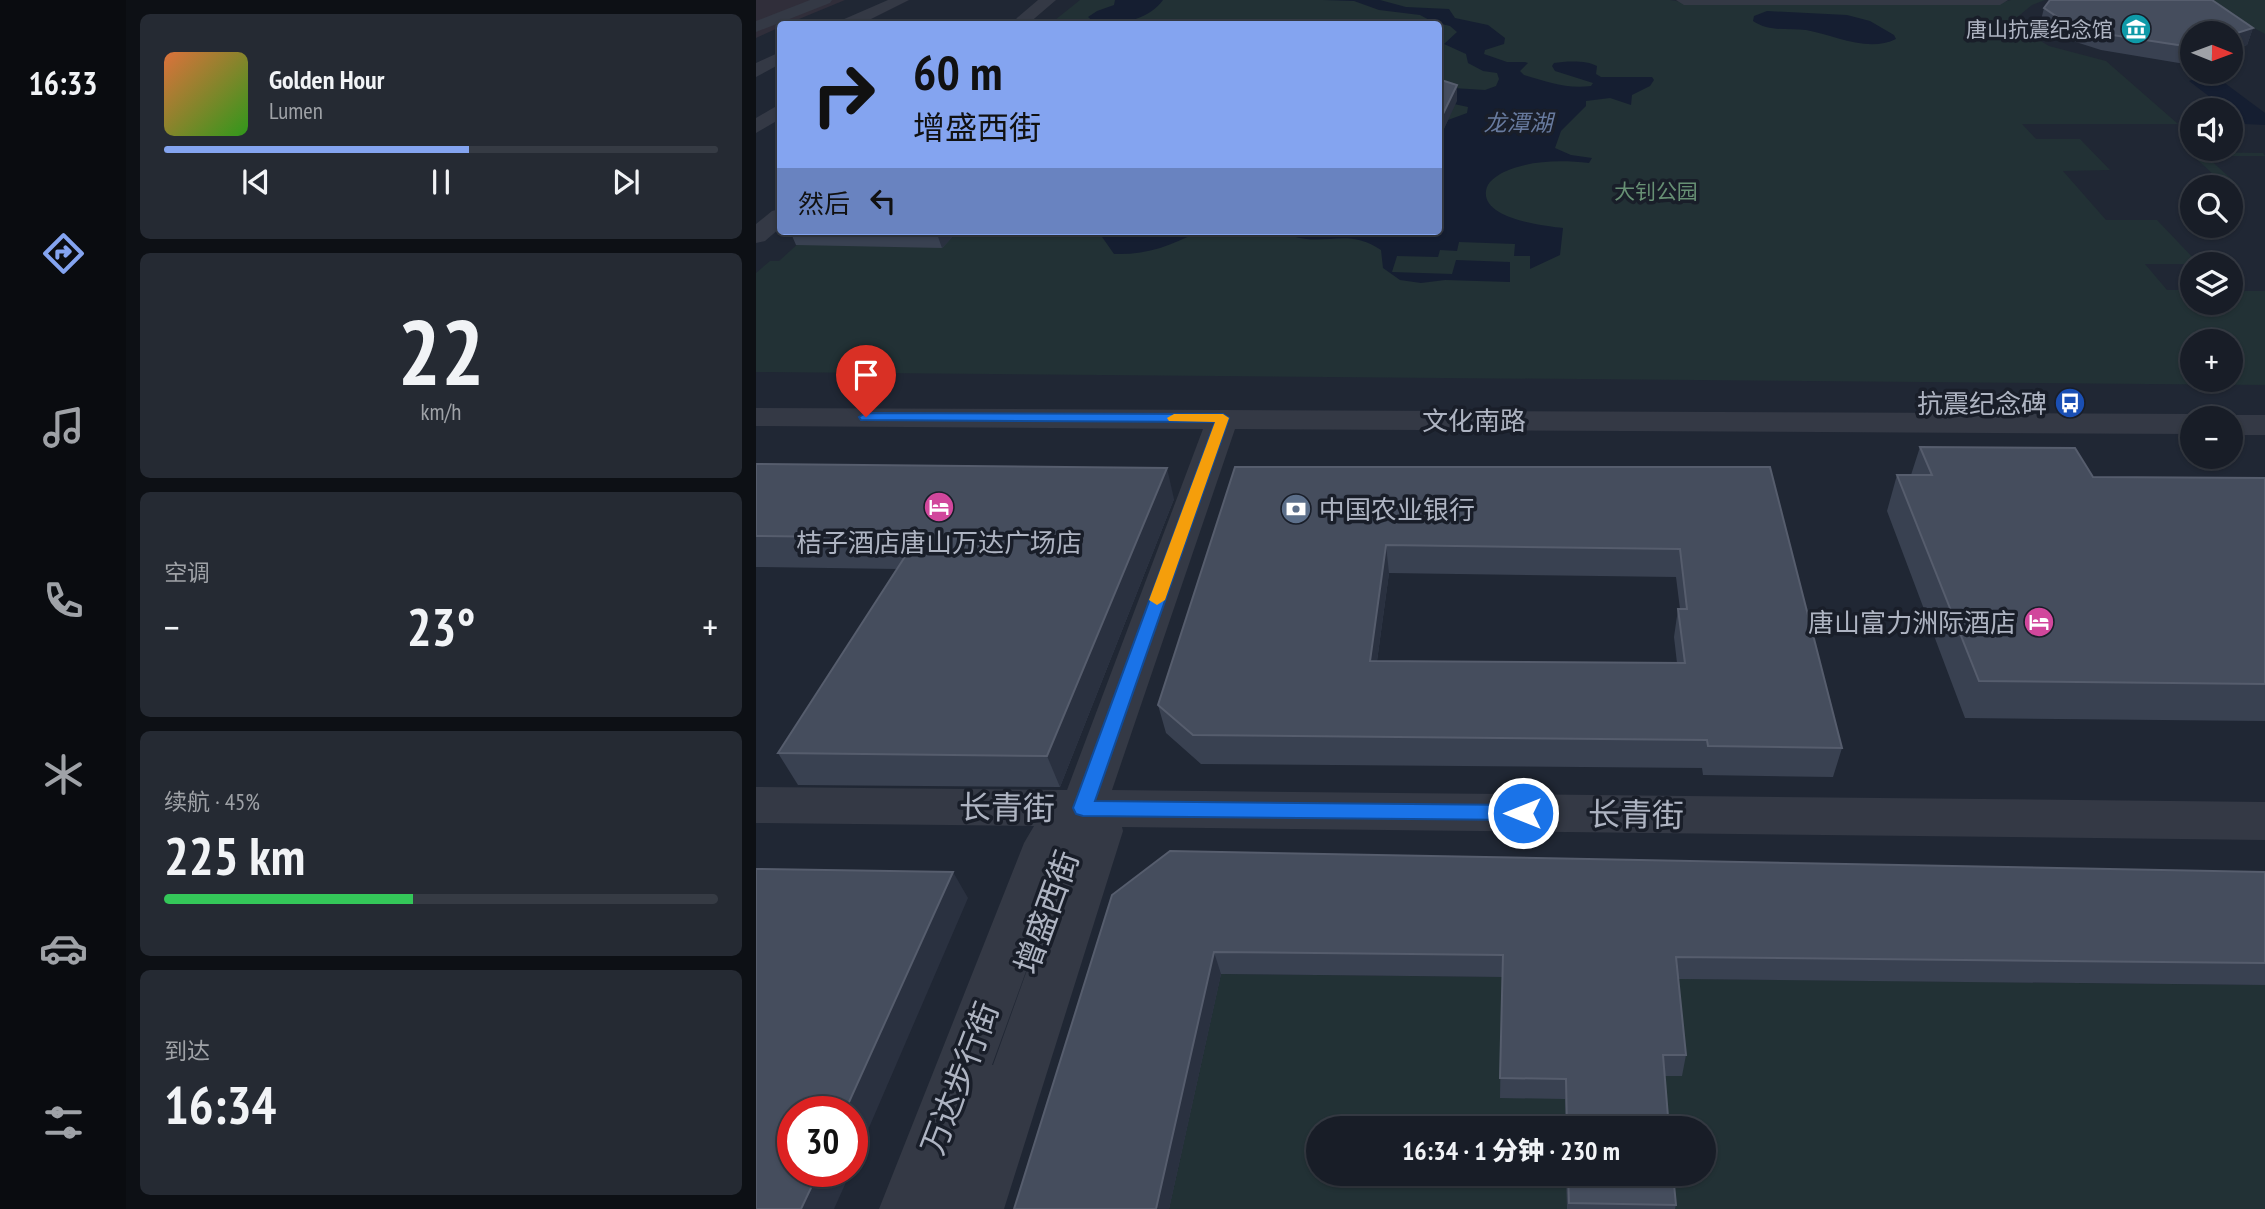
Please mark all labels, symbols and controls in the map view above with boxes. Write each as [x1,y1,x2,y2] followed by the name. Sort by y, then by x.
[2119,12,2153,46] museum icon: 唐山抗震纪念馆
[1966,16,2113,43] place label: 唐山抗震纪念馆
[2180,21,2244,84] north arrow
[2180,21,2243,469] map controls
[913,40,1002,104] text: 60 m
[798,49,889,140] icon: right
[28,62,98,104] text: 16:33
[269,63,384,96] text: Golden Hour
[269,96,323,125] text: Lumen
[2180,98,2243,161] button: sound
[913,106,1041,148] text: 增盛西街
[1484,108,1556,137] water label: 龙潭湖
[237,163,275,201] icon: previous
[422,163,460,201] icon: pause
[607,163,645,201] icon: next
[2180,175,2243,238] button: search
[1614,178,1698,205] park label: 大钊公园
[864,182,902,220] icon: left
[798,187,850,220] text: 然后
[39,229,88,278] icon: directions
[2180,252,2243,315] button: layers
[398,292,485,410] text: 22
[2180,329,2243,392] button: +
[836,345,896,417] pin
[847,356,885,394] icon: arrive
[2053,386,2087,420] bus stop icon: 抗震纪念碑
[1917,387,2047,420] place label: 抗震纪念碑
[421,397,461,426] text: km/h
[39,403,88,452] icon: music
[1422,404,1526,437] street label: 文化南路
[2180,406,2243,469] button: −
[922,490,956,524] hotel icon: 桔子酒店唐山万达广场店
[1279,492,1313,526] bank icon: 中国农业银行
[1319,493,1475,526] place label: 中国农业银行
[796,526,1082,559] place label: 桔子酒店唐山万达广场店
[164,558,210,587] text: 空调
[39,576,88,625] icon: phone
[407,593,475,660] text: 23°
[164,602,180,651] text: −
[702,602,718,651] text: +
[2022,605,2056,639] hotel icon: 唐山富力洲际酒店
[1808,606,2016,639] place label: 唐山富力洲际酒店
[39,750,88,799] icon: climate
[1486,776,1560,850] position arrow
[959,785,1055,829] street label: 长青街
[164,787,260,816] text: 续航 · 45%
[1588,792,1684,836] street label: 长青街
[164,822,305,889] text: 225 km
[1004,845,1088,979] street label: 增盛西街
[39,924,88,973] icon: car
[911,996,1007,1160] street label: 万达步行街
[164,1036,210,1065] text: 到达
[164,1071,276,1138] text: 16:34
[777,1096,868,1187] speed limit sign: 30
[39,1098,88,1147] icon: filters
[1402,1134,1620,1167] text: 16:34 · 1 分钟 · 230 m

